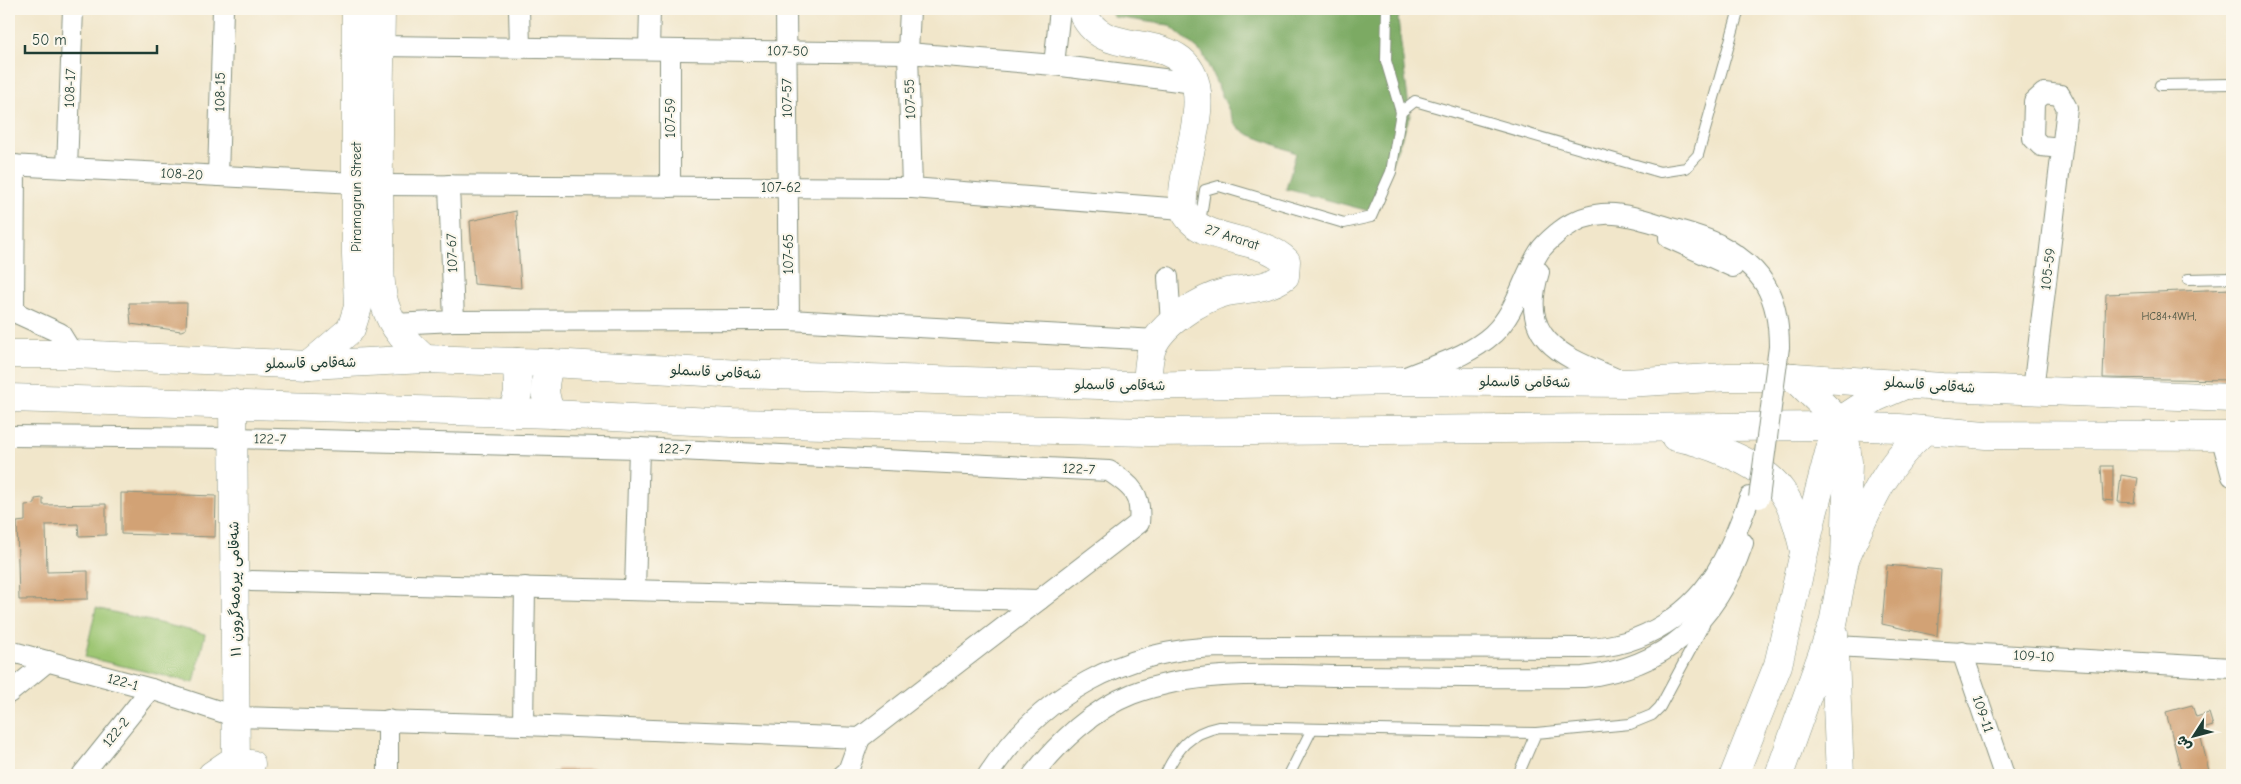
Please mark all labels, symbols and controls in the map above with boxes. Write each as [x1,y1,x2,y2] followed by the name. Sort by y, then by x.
[25,22,158,54] scale bar
[32,31,67,49] text: 50 m
[767,42,809,60] street label: 107-50
[61,68,79,108] street label: 108-17
[211,72,229,112] street label: 108-15
[778,78,796,118] street label: 107-57
[901,79,919,119] street label: 107-55
[662,98,679,138] street label: 107-59
[348,141,365,252] street label: Piramagrun Street
[160,164,204,184] street label: 108-20
[761,179,801,196] street label: 107-62
[1203,220,1262,254] street label: 27 Ararat
[443,233,461,273] street label: 107-67
[780,234,797,274] street label: 107-65
[2037,247,2059,291] street label: 105-59
[2141,310,2197,323] house number: HC84+4WH,
[265,354,356,373] street label: شەقامی قاسملو
[669,361,762,384] street label: شەقامی قاسملو
[1479,373,1570,392] street label: شەقامی قاسملو
[1883,373,1976,398] street label: شەقامی قاسملو
[1074,376,1165,395] street label: شەقامی قاسملو
[254,430,287,448] street label: 122-7
[658,440,692,458] street label: 122-7
[1062,460,1096,478] street label: 122-7
[225,521,246,657] street label: شەقامی پیرەمەگروون ١١
[2013,646,2055,666] street label: 109-10
[106,670,140,694] street label: 122-1
[1969,693,1997,735] street label: 109-11
[2168,712,2218,762] north arrow
[99,714,133,750] street label: 122-2
[2172,732,2195,755] text: ش

